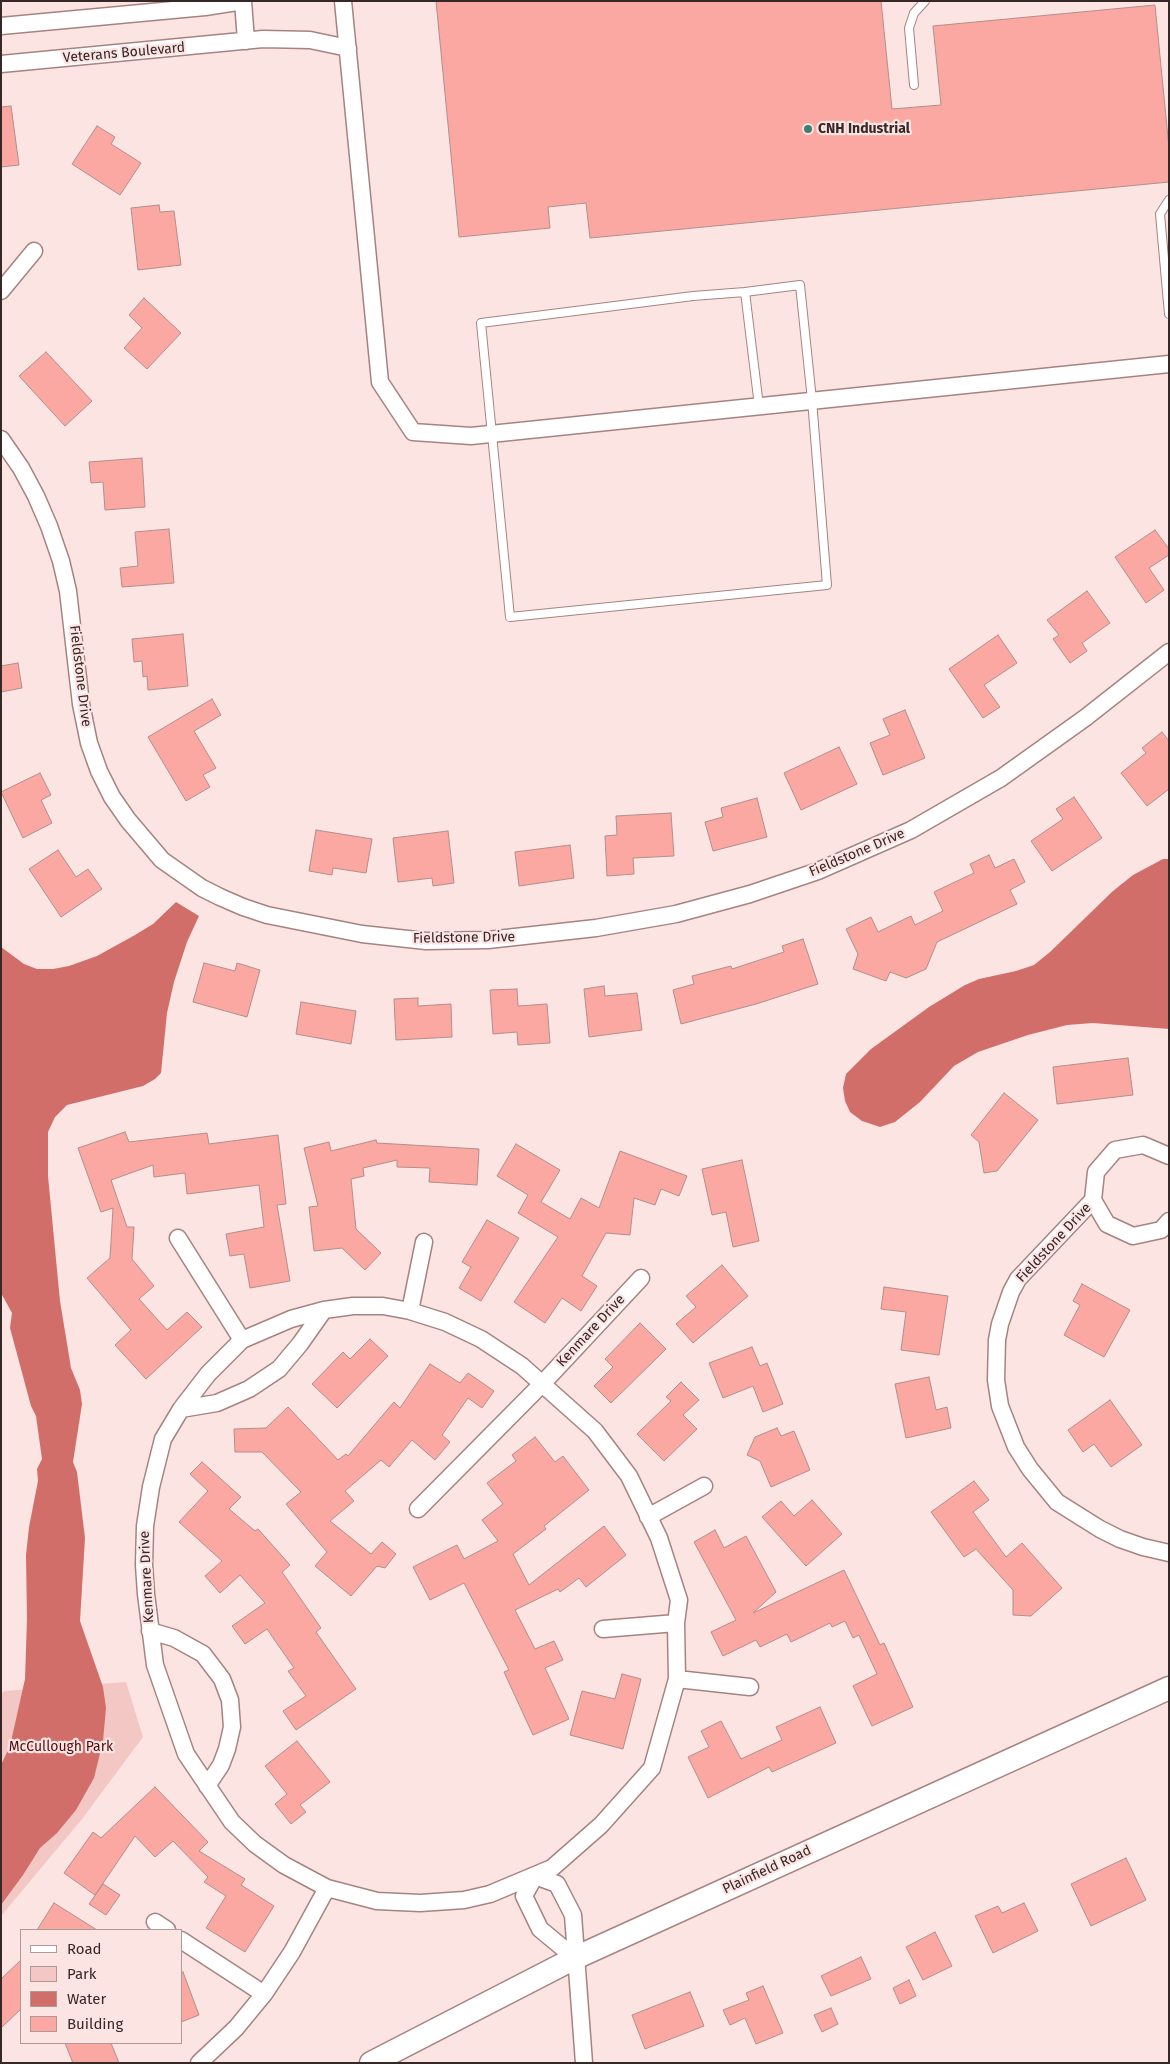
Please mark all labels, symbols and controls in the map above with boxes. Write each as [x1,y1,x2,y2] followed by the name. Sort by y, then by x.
[62,39,186,67] street label: Veterans Boulevard
[818,121,910,137] place label: CNH Industrial
[802,123,814,135] marker: CNH Industrial
[65,624,95,728] street label: Fieldstone Drive
[807,825,907,881] street label: Fieldstone Drive
[413,929,515,947] street label: Fieldstone Drive
[1013,1200,1095,1286] street label: Fieldstone Drive
[553,1291,629,1371] street label: Kenmare Drive
[136,1530,158,1624] street label: Kenmare Drive
[9,1739,113,1755] park label: McCullough Park
[720,1842,814,1898] street label: Plainfield Road
[20,1929,182,2044] legend
[67,1940,102,1958] text: Road
[67,1965,97,1983] text: Park
[67,1990,106,2008] text: Water
[67,2015,123,2033] text: Building

